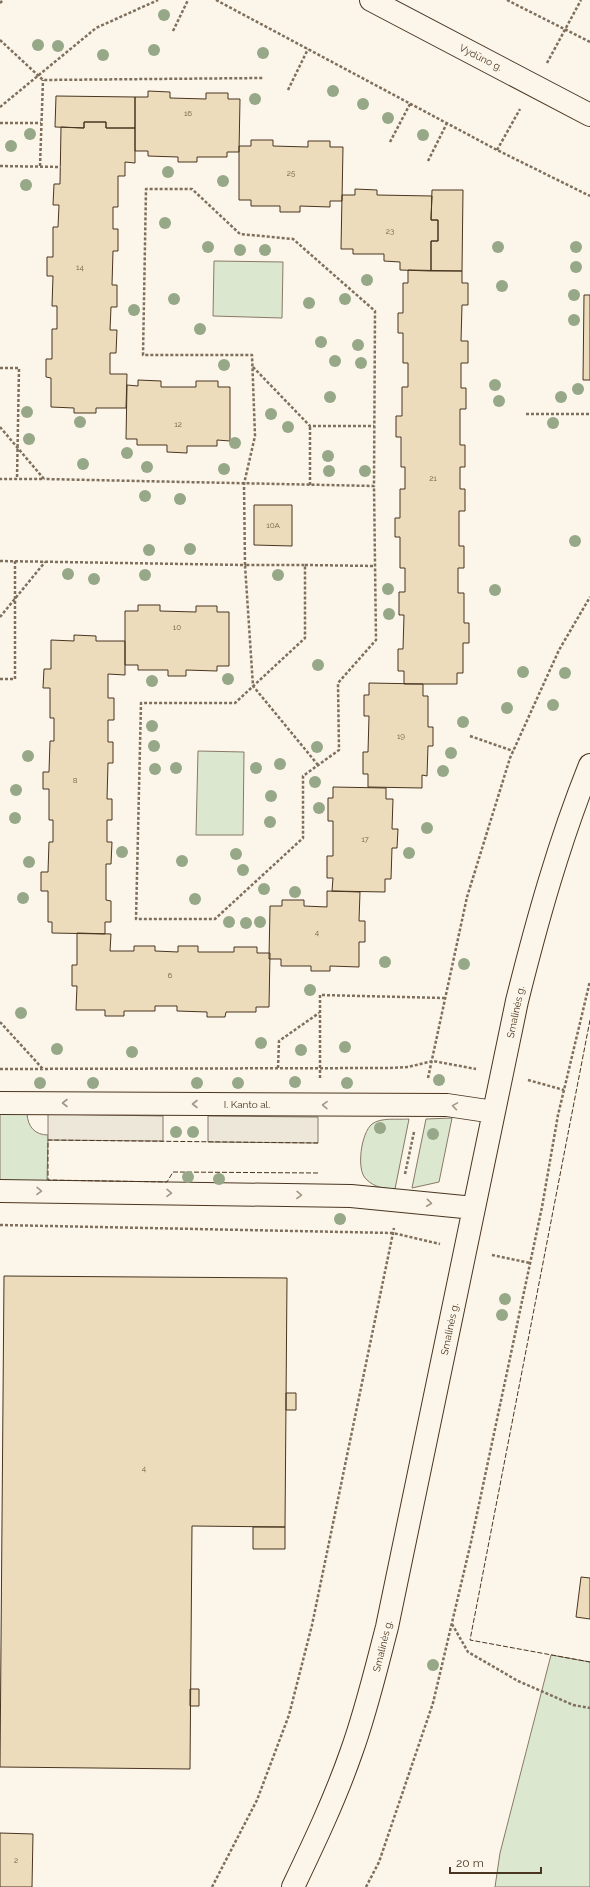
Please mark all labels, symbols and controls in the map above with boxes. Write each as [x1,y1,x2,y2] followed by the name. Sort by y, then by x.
[458,42,504,73] street label: Vydūno g.
[184,108,192,118] house number: 16
[287,168,296,178] house number: 25
[386,226,394,236] house number: 23
[76,262,85,272] house number: 14
[174,419,182,429] house number: 12
[429,473,437,483] house number: 21
[266,520,280,530] house number: 10A
[173,622,181,632] house number: 10
[397,731,405,741] house number: 19
[73,775,78,785] house number: 8
[361,834,370,844] house number: 17
[315,927,320,937] house number: 4
[168,970,173,980] house number: 6
[505,985,526,1039] street label: Smalinės g.
[62,1099,68,1107] one-way arrow
[224,1099,270,1110] street label: I. Kanto al.
[192,1100,198,1108] one-way arrow
[322,1101,328,1109] one-way arrow
[452,1102,458,1111] one-way arrow
[36,1187,42,1195] one-way arrow
[166,1189,172,1197] one-way arrow
[296,1191,302,1199] one-way arrow
[426,1198,432,1207] one-way arrow
[439,1302,460,1356] street label: Smalinės g.
[142,1463,147,1473] house number: 4
[371,1619,394,1673] street label: Smalinės g.
[450,1849,541,1875] scale bar
[14,1855,18,1865] house number: 2
[456,1856,484,1870] text: 20 m

